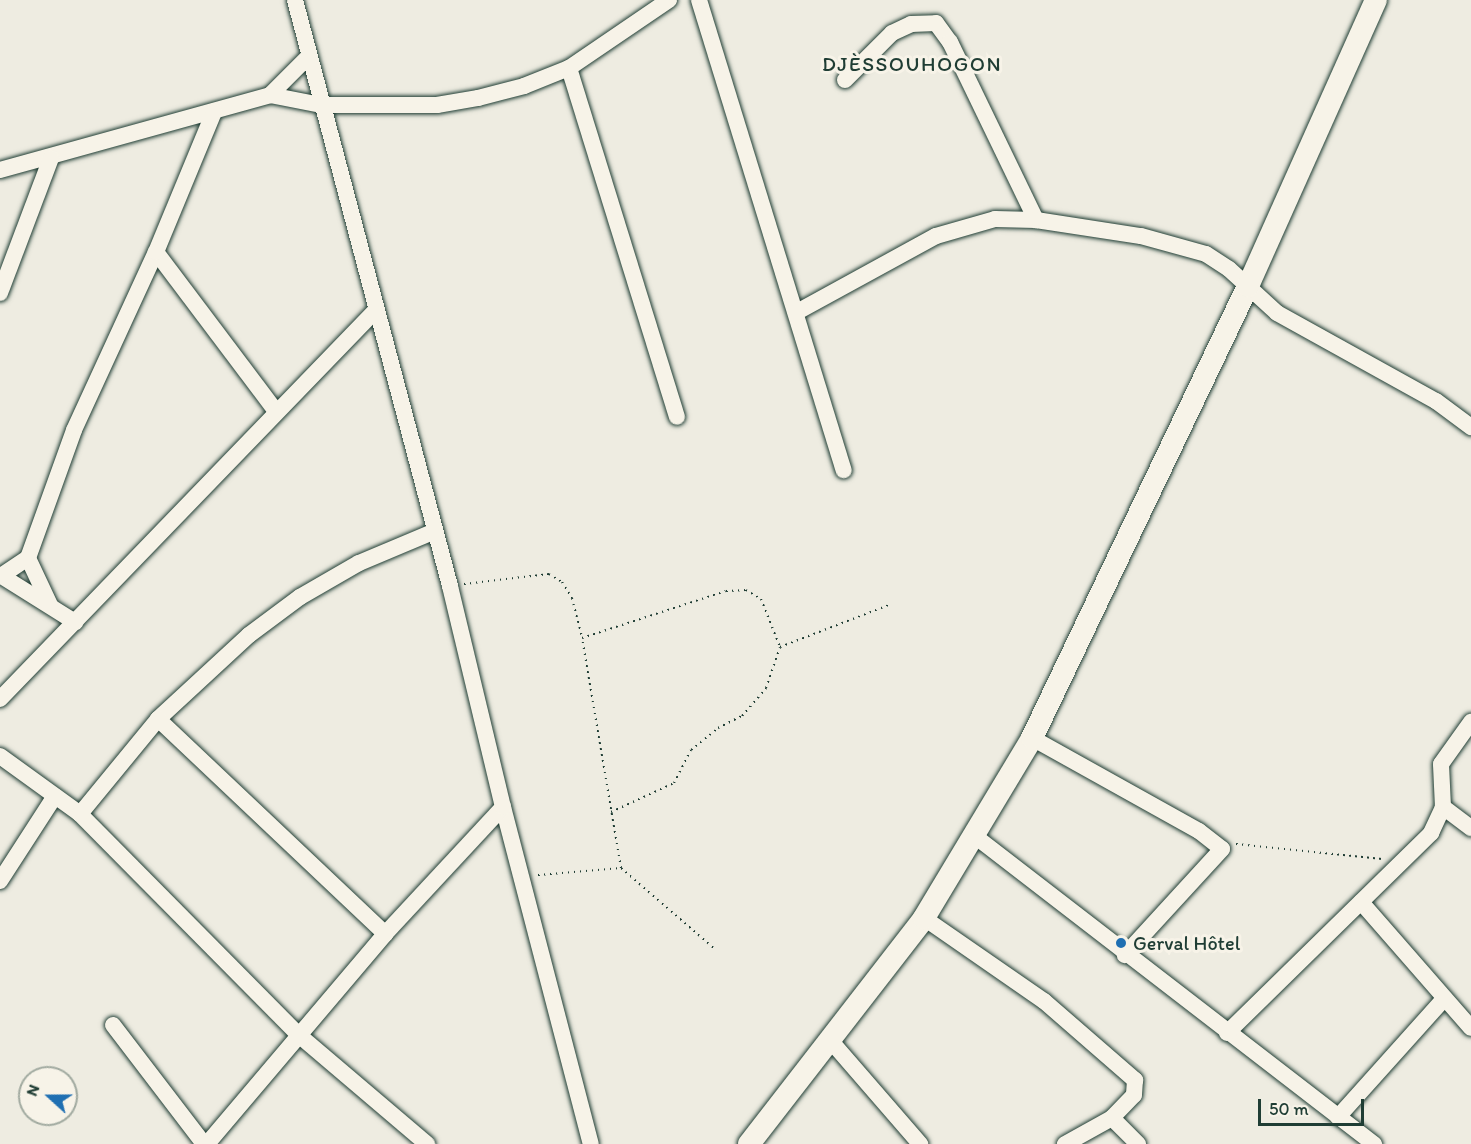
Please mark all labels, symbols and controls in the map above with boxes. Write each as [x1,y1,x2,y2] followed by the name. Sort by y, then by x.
[822,51,1002,77] district label: DJÈSSOUHOGON
[1133,931,1240,955] place label: Gerval Hôtel
[1114,936,1128,950] marker: Gerval Hôtel
[18,1066,78,1126] north arrow
[22,1082,43,1099] text: N
[1261,1087,1368,1125] scale bar
[1269,1098,1309,1120] text: 50 m

